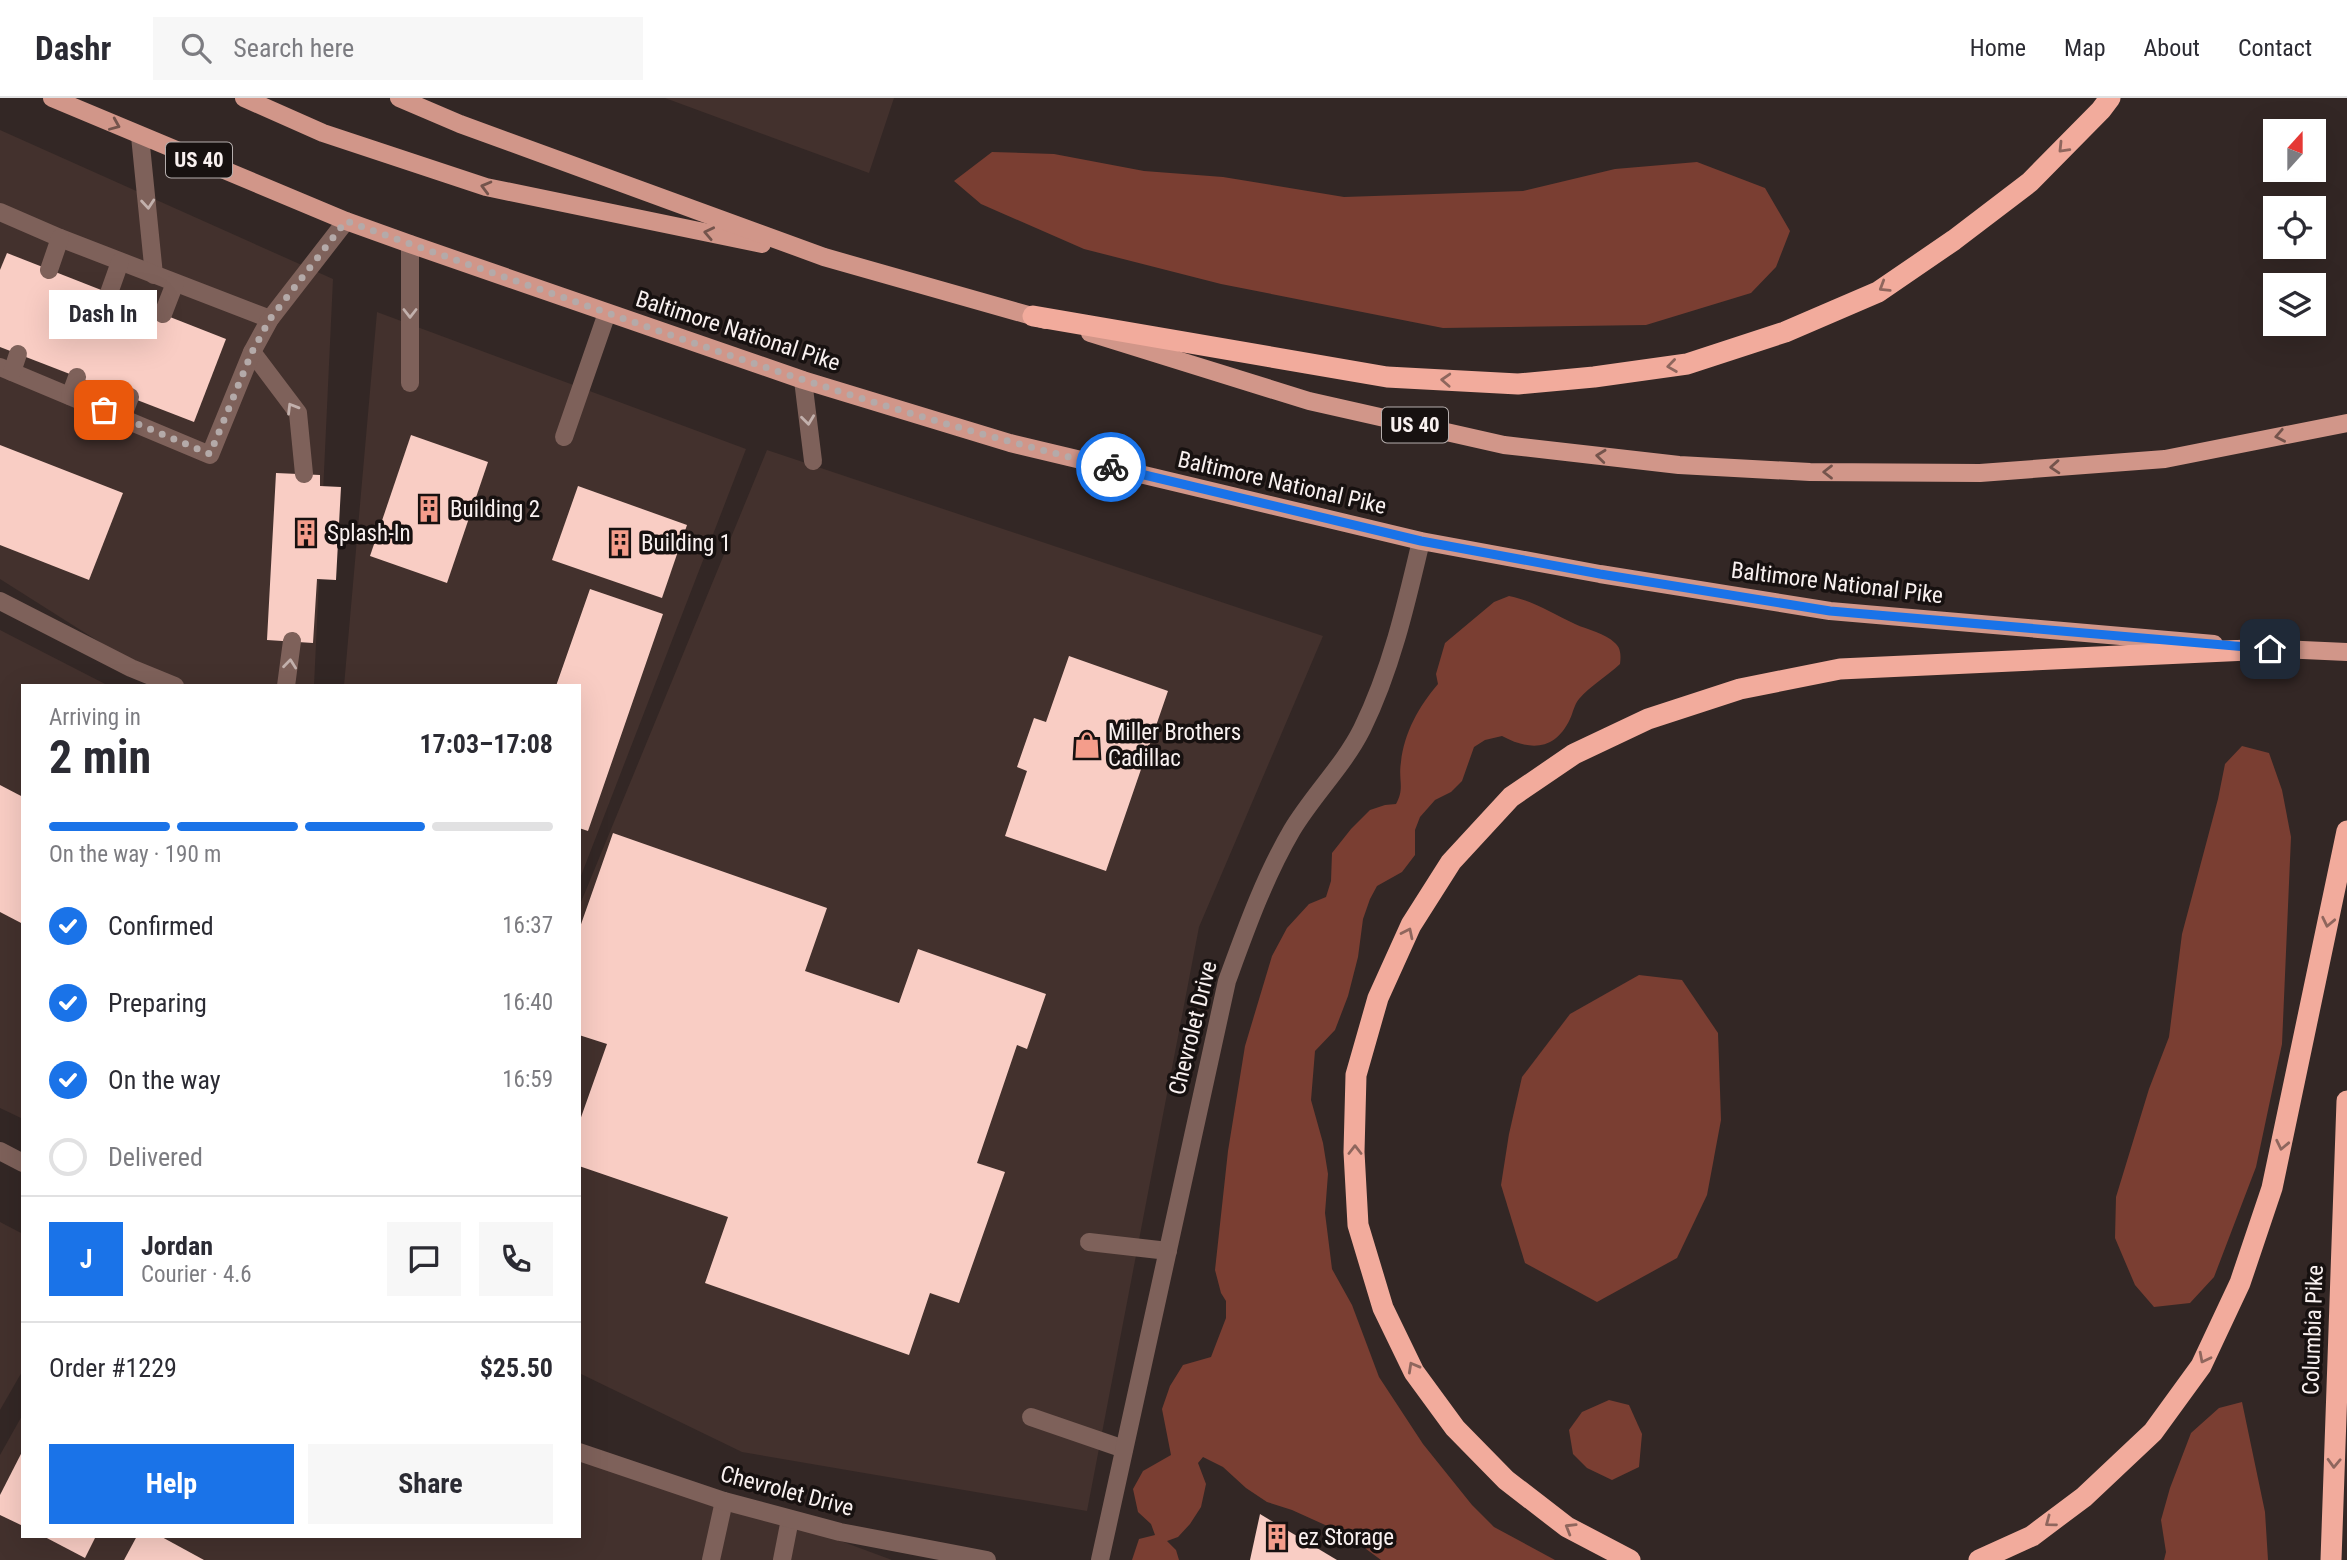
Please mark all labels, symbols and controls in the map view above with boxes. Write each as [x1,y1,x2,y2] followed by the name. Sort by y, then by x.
[153,17,643,80] search box
[35,29,111,68] text: Dashr
[177,29,215,67] icon: search
[233,33,354,63] text: Search here
[1970,34,2026,62] text: Home
[2064,34,2106,62] text: Map
[2144,34,2200,62] text: About
[2238,34,2312,62] text: Contact
[108,117,120,131] one-way arrow
[2263,119,2326,182] north arrow
[2263,119,2326,336] map controls
[2059,140,2072,153] one-way arrow
[166,142,232,178] road number: US 40
[480,180,492,195] one-way arrow
[2263,196,2326,259] button: locate
[140,198,155,209] one-way arrow
[703,226,715,241] one-way arrow
[2263,273,2326,336] button: layers
[1879,279,1892,292] one-way arrow
[632,285,844,377] street label: Baltimore National Pike
[50,291,158,340] callout: Dash In
[69,301,137,328] text: Dash In
[402,308,418,318] one-way arrow
[1666,358,1678,373] one-way arrow
[1440,373,1451,388] one-way arrow
[74,380,134,440] pin
[85,391,123,429] icon: bag
[287,402,300,415] one-way arrow
[1382,408,1448,442] road number: US 40
[801,414,816,426] one-way arrow
[2274,428,2286,443] one-way arrow
[1076,432,1146,502] courier
[1175,446,1389,520] street label: Baltimore National Pike
[1092,448,1130,486] icon: bike
[1595,449,1606,464] one-way arrow
[2049,460,2060,475] one-way arrow
[1822,464,1833,480] one-way arrow
[414,494,444,524] building icon: Building 2
[450,496,540,523] place label: Building 2
[291,518,321,548] building icon: Splash-In
[327,520,411,547] place label: Splash-In
[605,528,635,558] building icon: Building 1
[641,530,731,557] place label: Building 1
[1730,557,1944,609] street label: Baltimore National Pike
[2240,619,2300,679] pin
[2251,630,2289,668] icon: home
[282,658,297,669] one-way arrow
[49,704,141,731] text: Arriving in
[1108,719,1241,772] place label: Miller Brothers Cadillac
[419,729,553,759] text: 17:03–17:08
[49,730,151,784] text: 2 min
[1072,730,1102,760] shop icon: Miller Brothers Cadillac
[49,841,221,868] text: On the way · 190 m
[49,907,87,945] icon: check
[108,911,214,941] text: Confirmed
[502,912,553,939] text: 16:37
[2322,916,2337,928] one-way arrow
[1400,928,1414,940] one-way arrow
[1163,958,1223,1098] street label: Chevrolet Drive
[49,984,87,1022] icon: check
[108,988,207,1018] text: Preparing
[502,989,553,1016] text: 16:40
[49,1061,87,1099] icon: check
[108,1065,221,1095] text: On the way
[502,1066,553,1093] text: 16:59
[2275,1139,2290,1151] one-way arrow
[108,1142,203,1172] text: Delivered
[1347,1145,1363,1155] one-way arrow
[387,1222,461,1296] button: chat
[479,1222,553,1296] button: phone
[141,1231,213,1261] text: Jordan
[80,1244,92,1274] text: J
[141,1261,252,1288] text: Courier · 4.6
[2297,1264,2329,1396] street label: Columbia Pike
[2199,1351,2213,1363] one-way arrow
[49,1353,177,1383] text: Order #1229
[480,1353,553,1383] text: $25.50
[1408,1362,1421,1374] one-way arrow
[49,1444,294,1524] button: Help
[308,1444,553,1524] button: Share
[2326,1458,2341,1469] one-way arrow
[717,1460,857,1522] street label: Chevrolet Drive
[2045,1514,2058,1527] one-way arrow
[1262,1522,1292,1552] building icon: ez Storage
[1565,1523,1578,1536] one-way arrow
[1298,1524,1394,1551] place label: ez Storage

